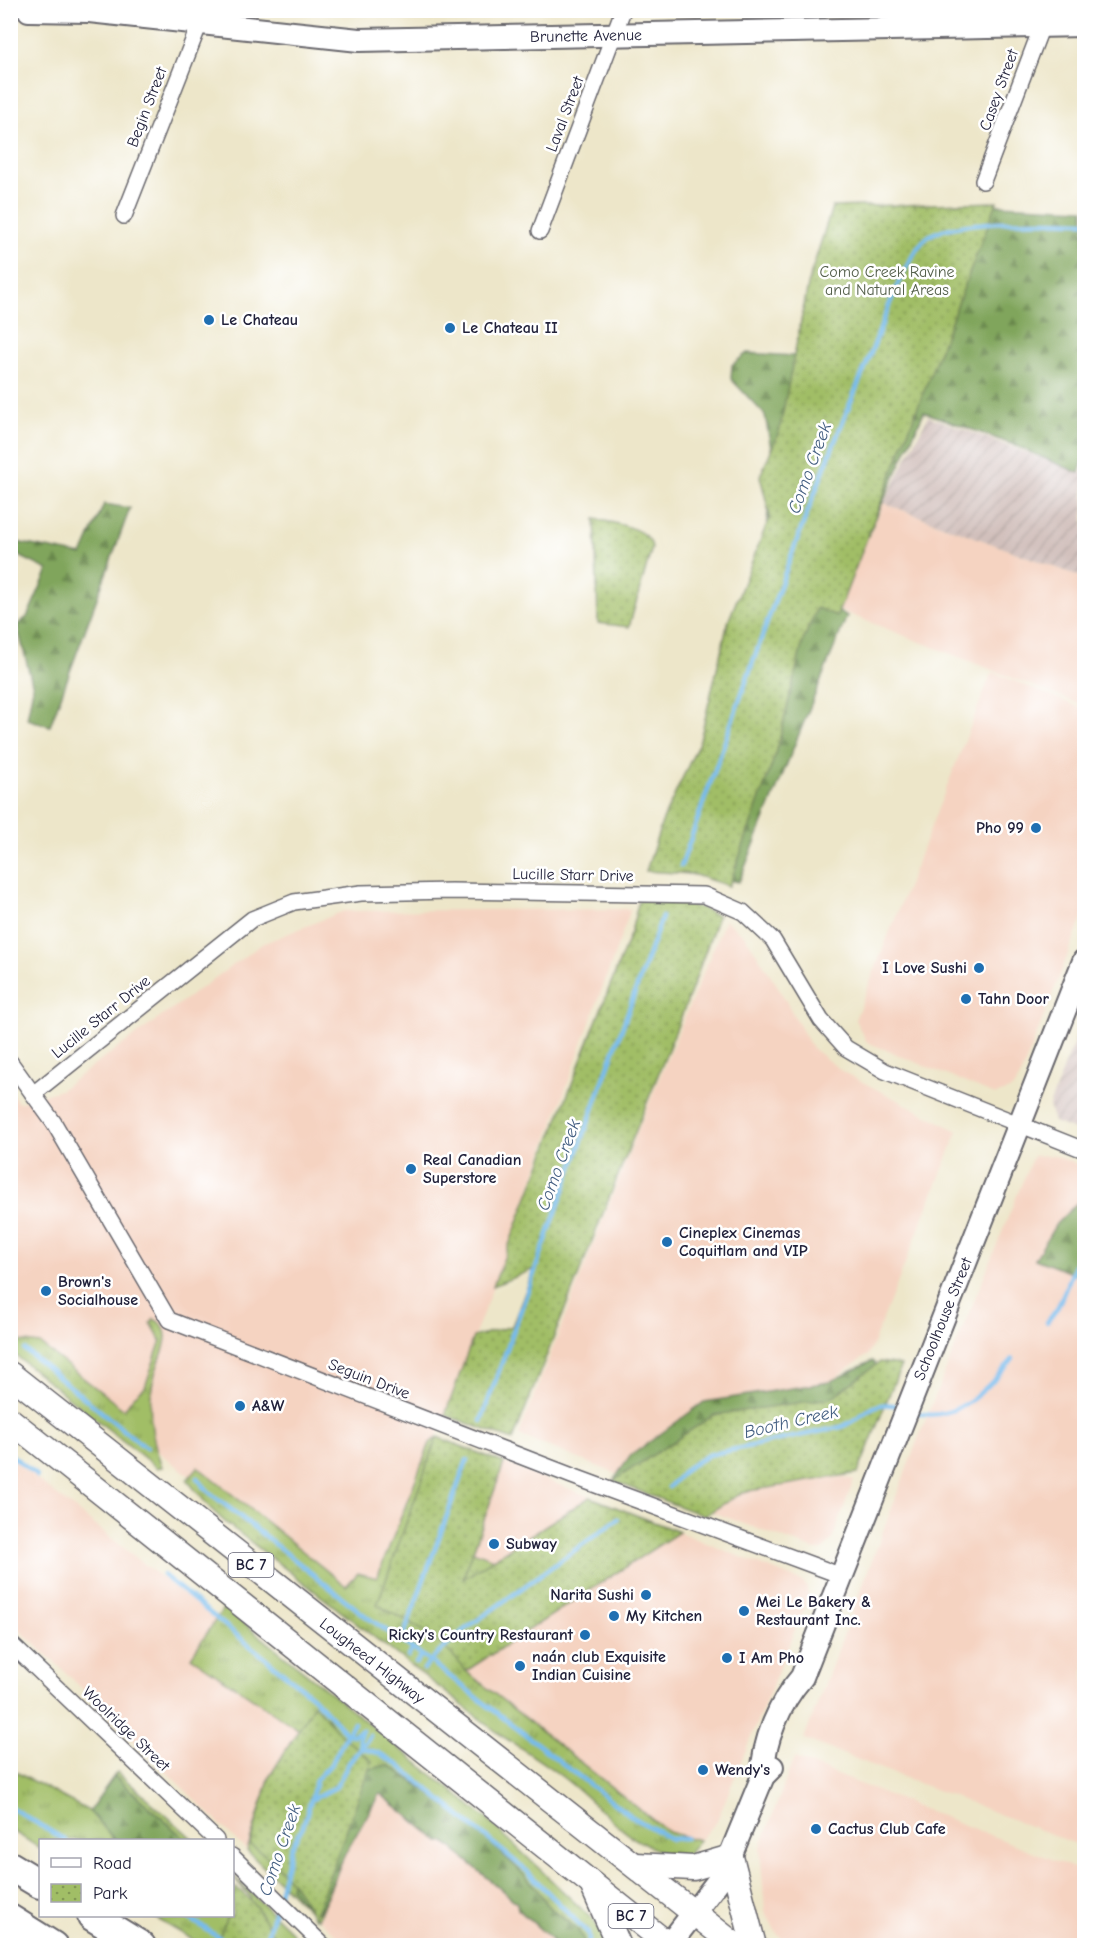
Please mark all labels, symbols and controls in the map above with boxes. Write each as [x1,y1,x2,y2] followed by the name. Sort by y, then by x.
[530,26,642,46] street label: Brunette Avenue
[976,46,1022,133] street label: Casey Street
[123,64,171,150] street label: Begin Street
[542,73,588,154] street label: Laval Street
[819,263,955,299] park label: Como Creek Ravine and Natural Areas
[221,311,298,329] place label: Le Chateau
[202,313,216,327] marker: Le Chateau
[462,319,558,337] place label: Le Chateau II
[443,321,457,335] marker: Le Chateau II
[784,419,836,516] water label: Como Creek
[976,819,1024,837] place label: Pho 99
[1029,821,1043,835] marker: Pho 99
[512,865,634,885] street label: Lucille Starr Drive
[882,959,967,977] place label: I Love Sushi
[972,961,986,975] marker: I Love Sushi
[48,972,154,1062] street label: Lucille Starr Drive
[978,990,1050,1008] place label: Tahn Door
[959,992,973,1006] marker: Tahn Door
[533,1116,585,1213] water label: Como Creek
[423,1151,521,1187] place label: Real Canadian Superstore
[404,1162,418,1176] marker: Real Canadian Superstore
[679,1224,808,1260] place label: Cineplex Cinemas Coquitlam and VIP
[660,1235,674,1249] marker: Cineplex Cinemas Coquitlam and VIP
[910,1255,976,1383] street label: Schoolhouse Street
[58,1273,138,1309] place label: Brown's Socialhouse
[39,1284,53,1298] marker: Brown's Socialhouse
[326,1355,412,1403] street label: Seguin Drive
[252,1397,285,1415] place label: A&W
[233,1399,247,1413] marker: A&W
[742,1401,840,1443] water label: Booth Creek
[506,1535,557,1553] place label: Subway
[487,1537,501,1551] marker: Subway
[228,1553,274,1577] road number: BC 7
[550,1586,634,1604] place label: Narita Sushi
[639,1588,653,1602] marker: Narita Sushi
[756,1593,871,1629] place label: Mei Le Bakery & Restaurant Inc.
[737,1604,751,1618] marker: Mei Le Bakery & Restaurant Inc.
[626,1607,702,1625] place label: My Kitchen
[607,1609,621,1623] marker: My Kitchen
[316,1614,429,1708] street label: Lougheed Highway
[388,1626,574,1644] place label: Ricky's Country Restaurant
[578,1628,592,1642] marker: Ricky's Country Restaurant
[532,1648,666,1684] place label: naán club Exquisite Indian Cuisine
[739,1649,804,1667] place label: I Am Pho
[720,1651,734,1665] marker: I Am Pho
[513,1659,527,1673] marker: naán club Exquisite Indian Cuisine
[79,1683,174,1775] street label: Woolridge Street
[715,1761,770,1779] place label: Wendy's
[696,1763,710,1777] marker: Wendy's
[255,1801,306,1899] water label: Como Creek
[828,1820,946,1838] place label: Cactus Club Cafe
[809,1822,823,1836] marker: Cactus Club Cafe
[39,1839,234,1917] legend
[93,1853,132,1874] text: Road
[93,1883,128,1904] text: Park
[608,1904,654,1928] road number: BC 7

